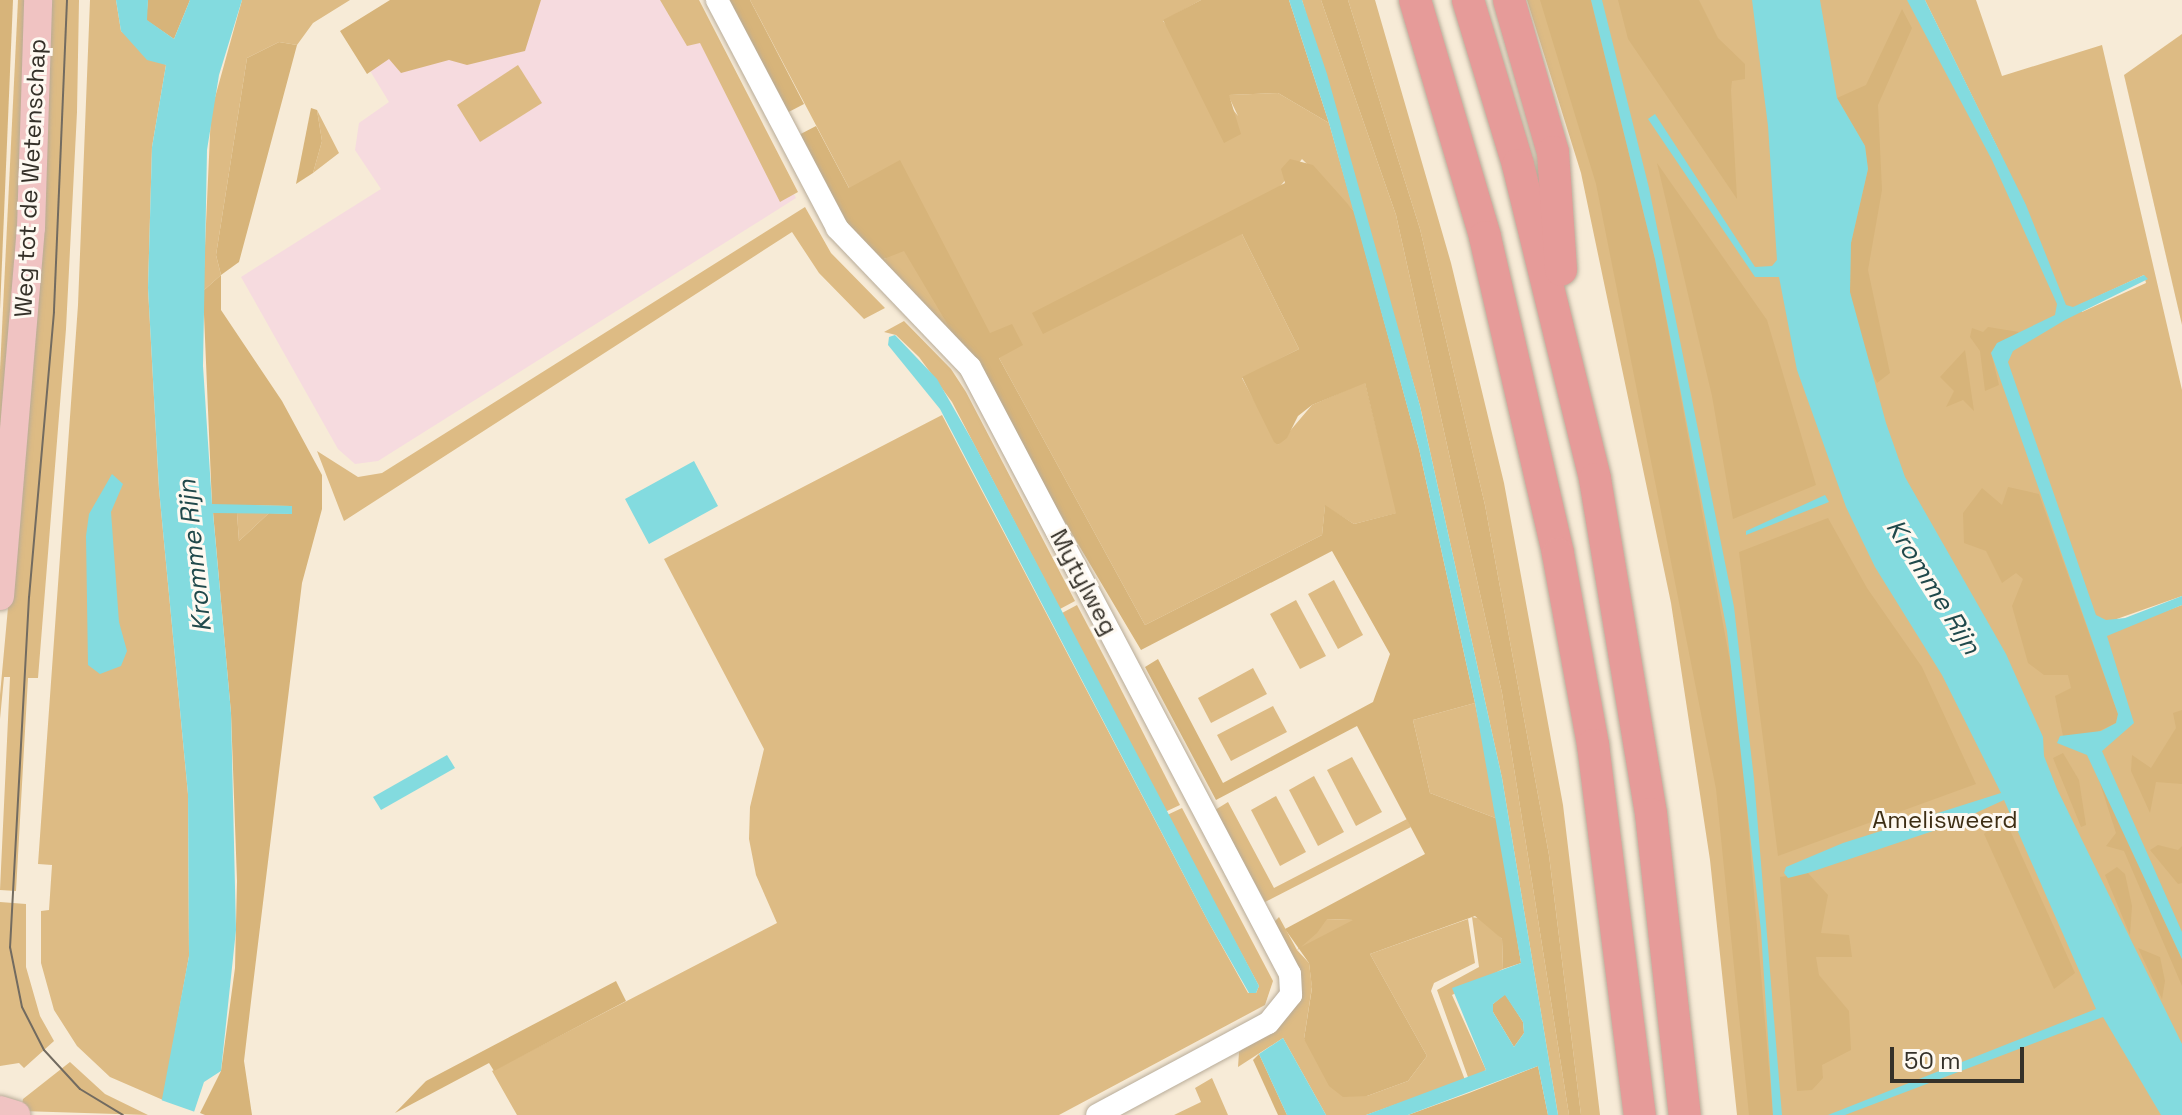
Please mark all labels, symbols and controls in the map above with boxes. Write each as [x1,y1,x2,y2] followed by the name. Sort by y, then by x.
[8,38,52,318] street label: Weg tot de Wetenschap
[171,478,219,634] water label: Kromme Rijn
[1879,514,1987,660] water label: Kromme Rijn
[1044,524,1124,640] street label: Mytylweg
[1872,806,2018,834] park label: Amelisweerd
[1894,1031,2028,1081] scale bar
[1904,1045,1961,1076] text: 50 m

